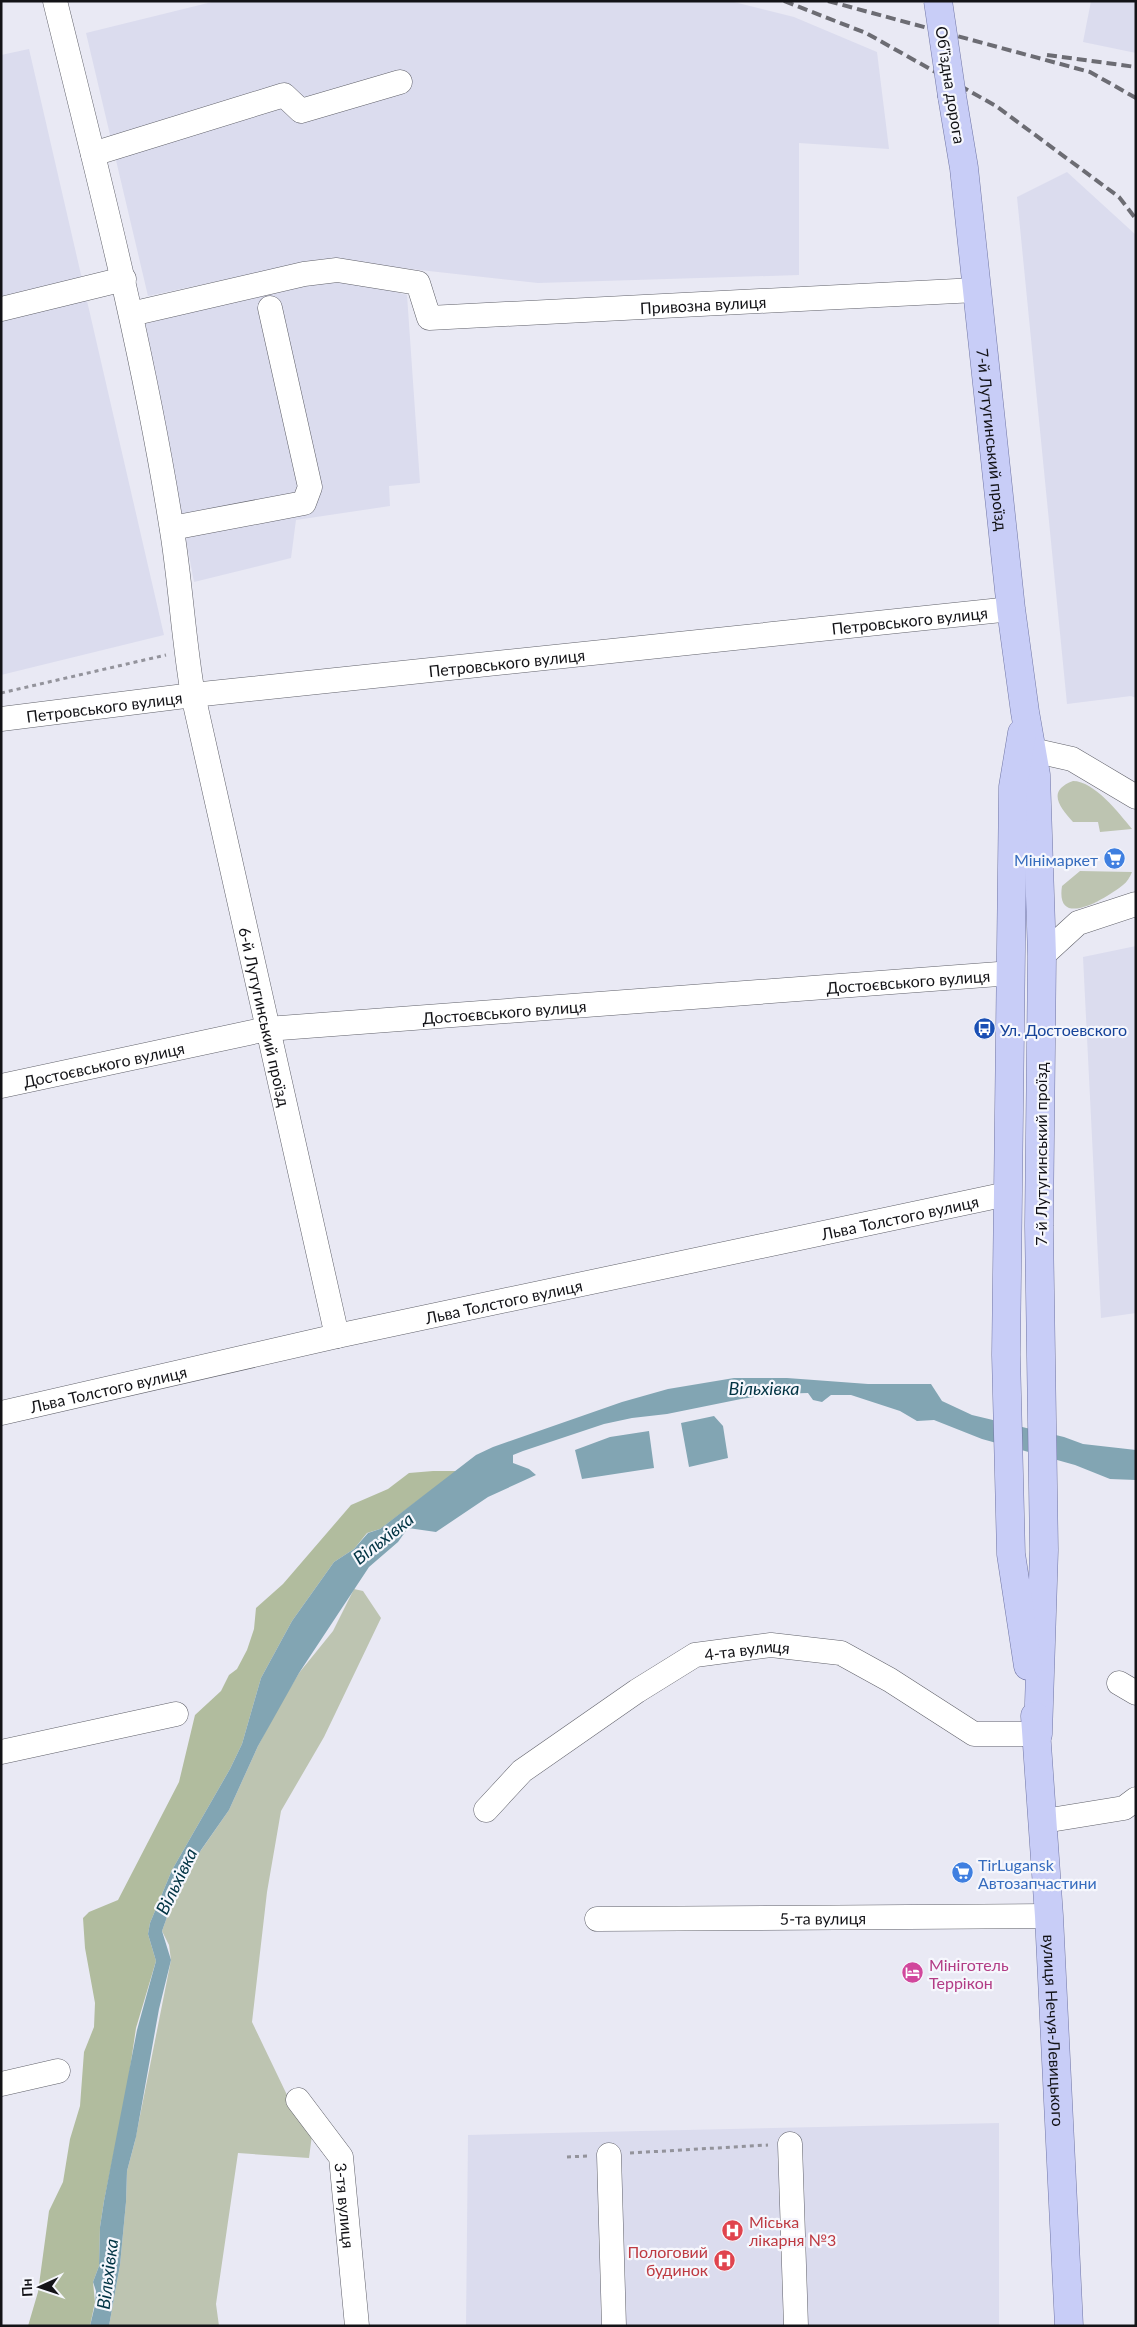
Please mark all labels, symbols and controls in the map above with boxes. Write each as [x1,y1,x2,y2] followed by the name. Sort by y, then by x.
[932,25,970,145] street label: Об'їздна дорога
[640,291,767,317] street label: Привозна вулиця
[974,347,1012,532] street label: 7-й Лутугинський проїзд
[830,602,989,637] street label: Петровського вулиця
[428,644,586,680] street label: Петровського вулиця
[25,687,183,725] street label: Петровського вулиця
[1102,847,1126,871] supermarket icon: Мінімаркет
[1014,850,1098,869] place label: Мінімаркет
[236,925,295,1108] street label: 6-й Лутугинський проїзд
[825,965,991,996] street label: Достоєвського вулиця
[422,996,587,1027] street label: Достоєвського вулиця
[972,1017,996,1041] bus stop icon: Ул. Достоевского
[1000,1020,1127,1039] place label: Ул. Достоевского
[21,1037,186,1091] street label: Достоєвського вулиця
[1031,1062,1050,1246] street label: 7-й Лутугинський проїзд
[818,1191,980,1243] street label: Льва Толстого вулиця
[422,1275,584,1327] street label: Льва Толстого вулиця
[27,1361,188,1416] street label: Льва Толстого вулиця
[728,1377,800,1399] water label: Вільхівка
[348,1507,418,1569] water label: Вільхівка
[703,1635,791,1663] street label: 4-та вулиця
[151,1844,201,1918] water label: Вільхівка
[978,1855,1097,1892] place label: TirLugansk Автозапчастини
[950,1861,974,1885] supermarket icon: TirLugansk Автозапчастини
[780,1908,866,1927] street label: 5-та вулиця
[1040,1934,1069,2127] street label: вулиця Нечуя-Левицького
[929,1955,1009,1992] place label: Мініготель Террікон
[901,1961,925,1985] hotel icon: Мініготель Террікон
[332,2162,359,2249] street label: 3-тя вулиця
[749,2212,836,2249] place label: Міська лікарня №3
[721,2218,745,2242] hospital icon: Міська лікарня №3
[92,2237,122,2311] water label: Вільхівка
[628,2242,709,2279] place label: Пологовий будинок
[712,2248,736,2272] hospital icon: Пологовий будинок
[15,2262,65,2312] north arrow
[18,2278,35,2297] text: Пн

